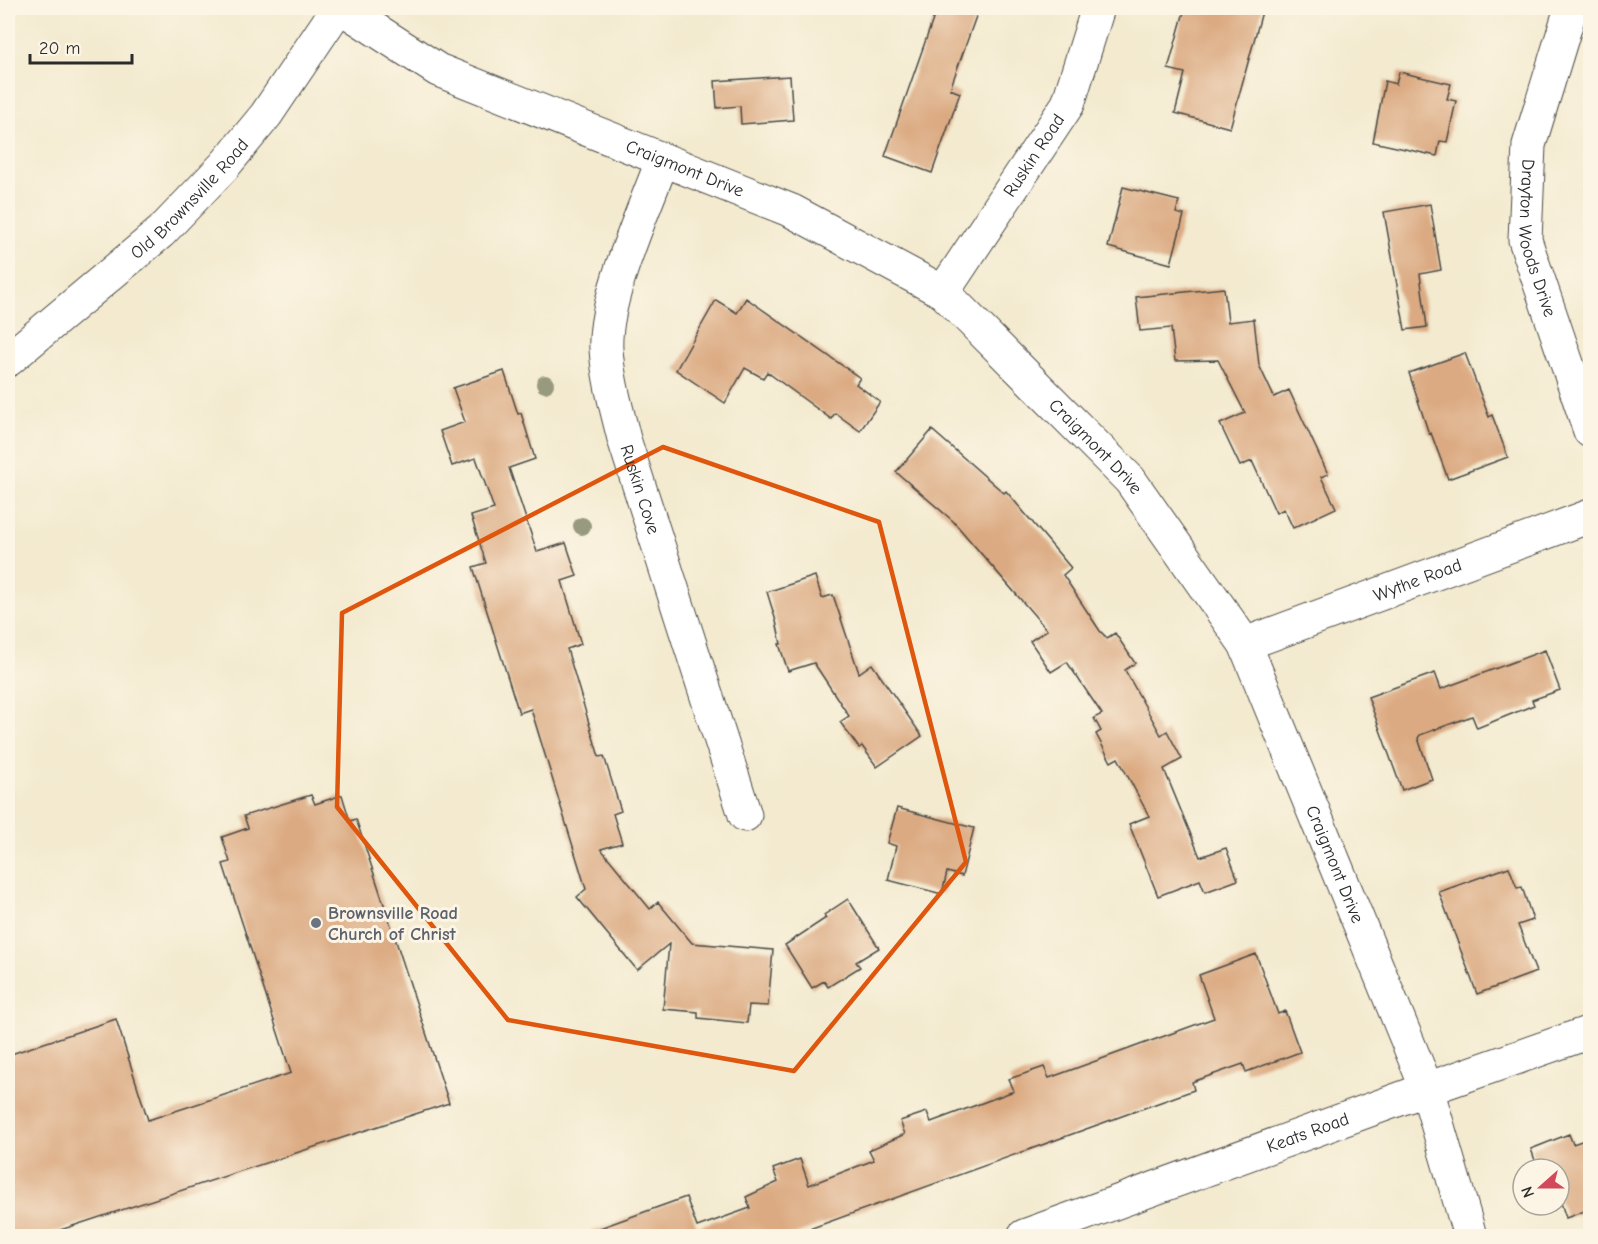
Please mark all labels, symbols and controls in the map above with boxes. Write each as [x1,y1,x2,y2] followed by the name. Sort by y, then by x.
[30,27,132,65] scale bar
[39,38,80,59] text: 20 m
[999,110,1069,201] street label: Ruskin Road
[127,135,253,264] street label: Old Brownsville Road
[623,136,747,202] street label: Craigmont Drive
[1514,159,1560,320] street label: Drayton Woods Drive
[1044,395,1147,498] street label: Craigmont Drive
[615,442,664,537] street label: Ruskin Cove
[1371,555,1465,606] street label: Wythe Road
[1301,802,1368,926] street label: Craigmont Drive
[328,903,458,945] place label: Brownsville Road Church of Christ
[309,916,323,930] marker: Brownsville Road Church of Christ
[1264,1108,1352,1158] street label: Keats Road
[1511,1157,1571,1217] north arrow
[1518,1184,1538,1200] text: N

